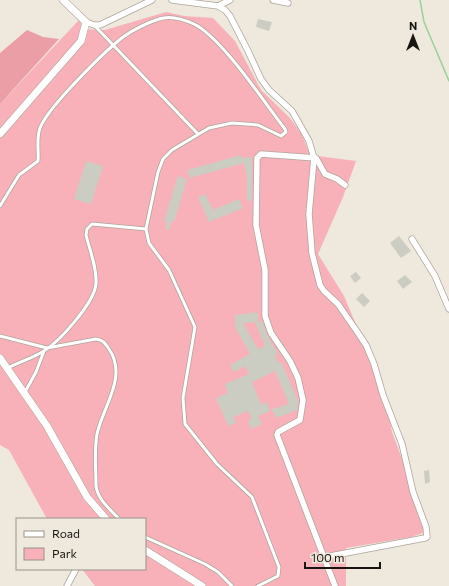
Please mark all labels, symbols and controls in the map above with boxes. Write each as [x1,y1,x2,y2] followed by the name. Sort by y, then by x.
[393,16,433,56] north arrow
[409,19,417,32] text: N
[16,518,146,570] legend
[52,526,80,540] text: Road
[305,544,380,570] scale bar
[52,546,78,560] text: Park
[311,550,345,564] text: 100 m

